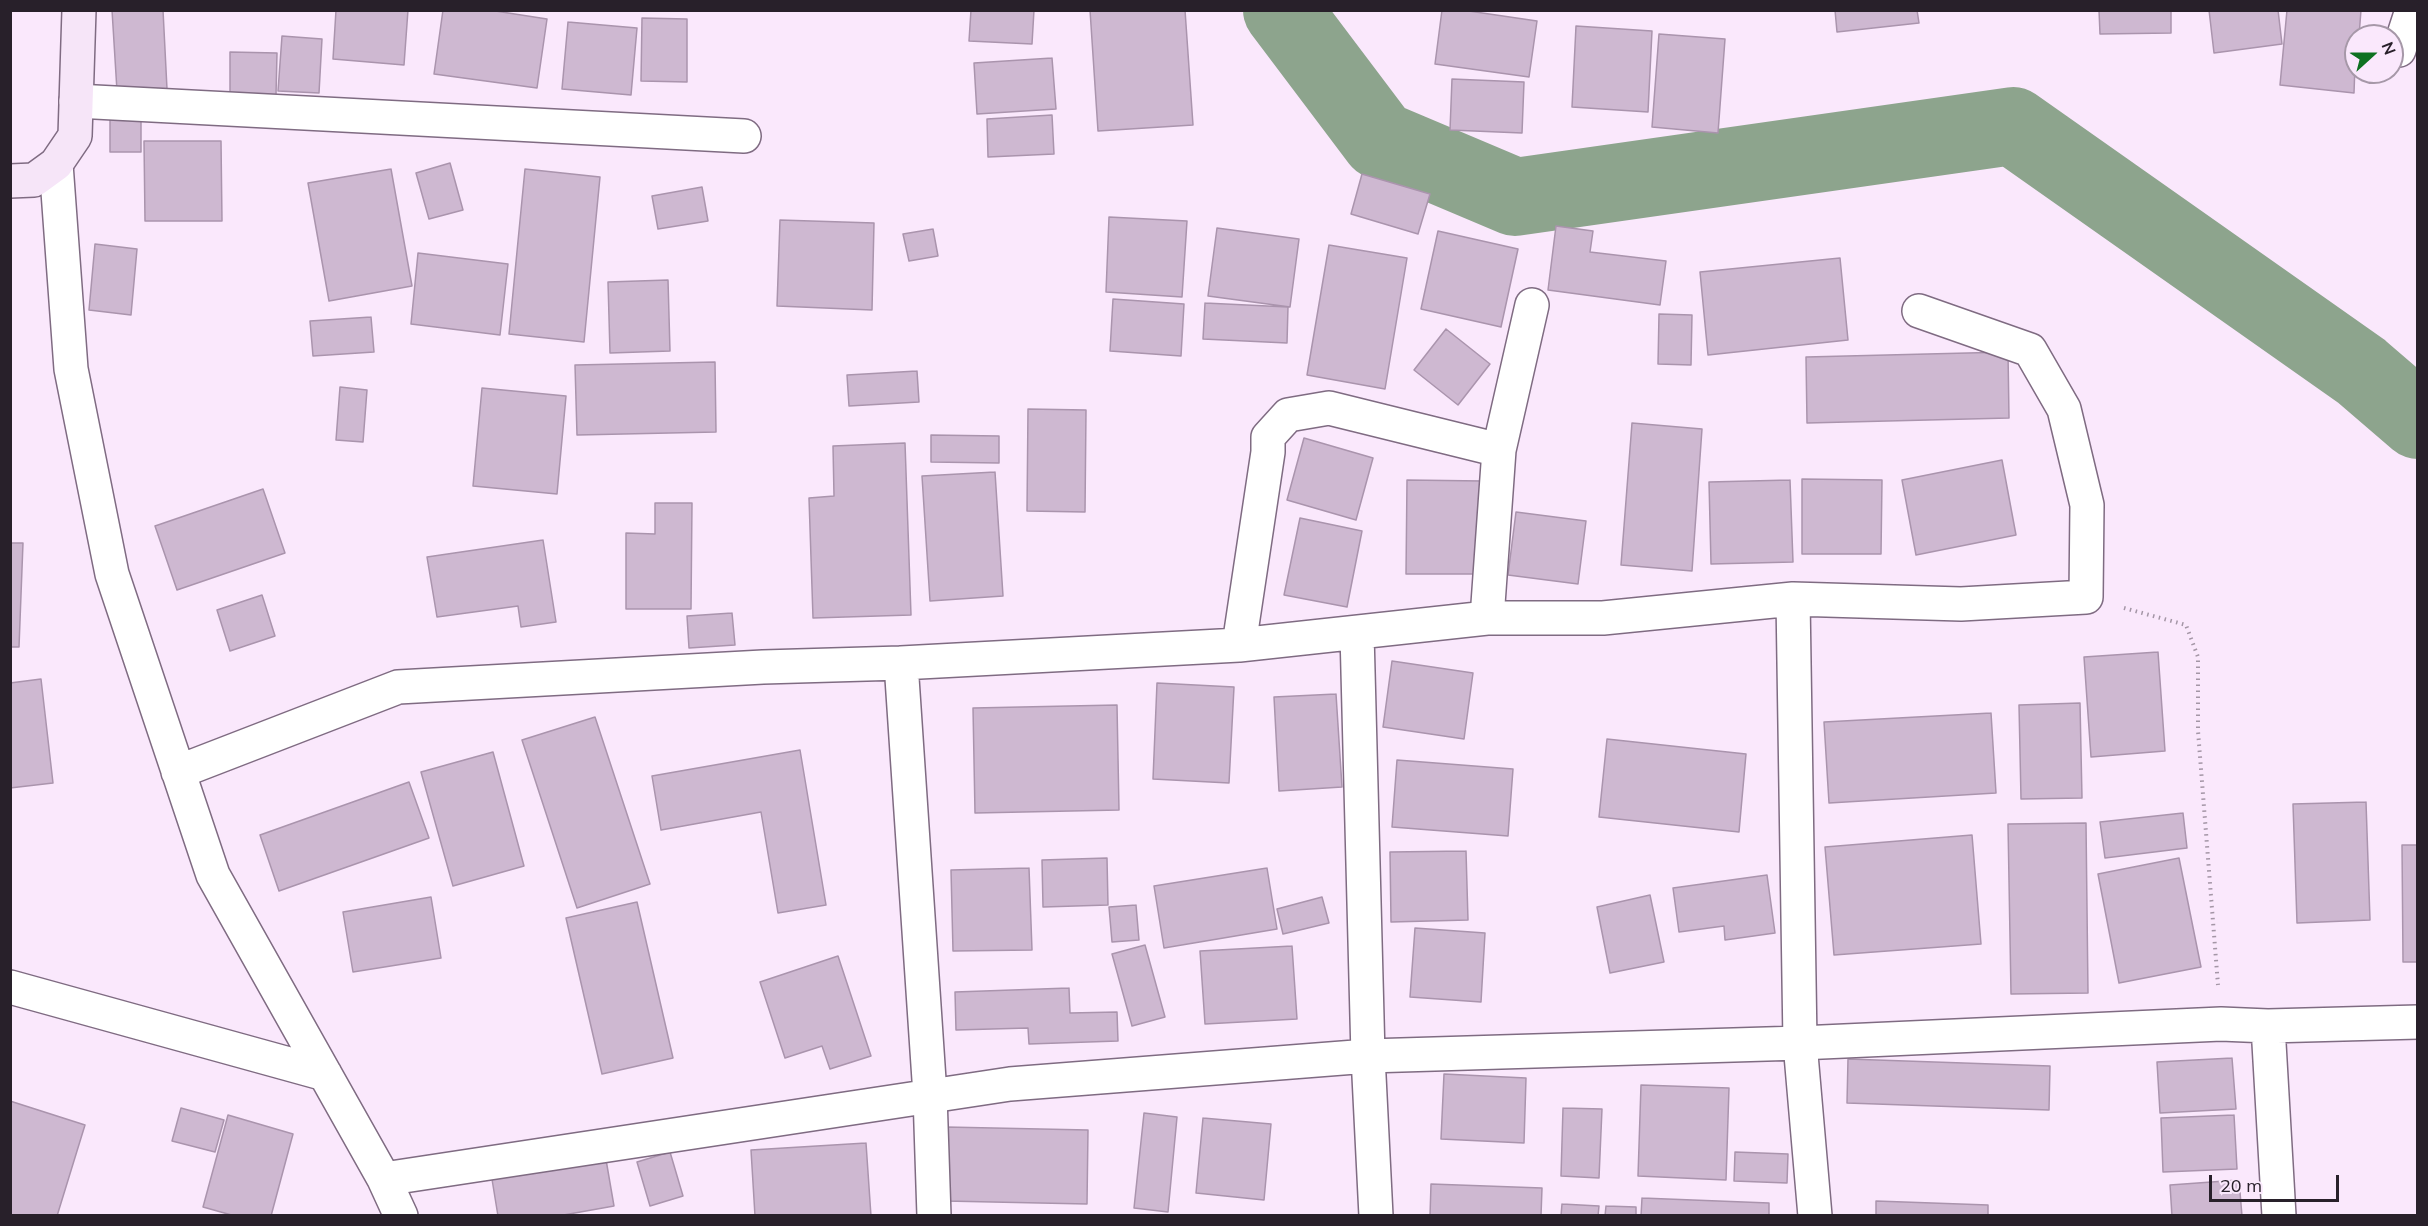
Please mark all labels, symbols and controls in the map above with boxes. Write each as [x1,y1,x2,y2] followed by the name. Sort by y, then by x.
[2344,24,2404,84] north arrow
[2377,39,2400,57] text: N
[2212,1163,2342,1201] scale bar
[2220,1174,2262,1197] text: 20 m

